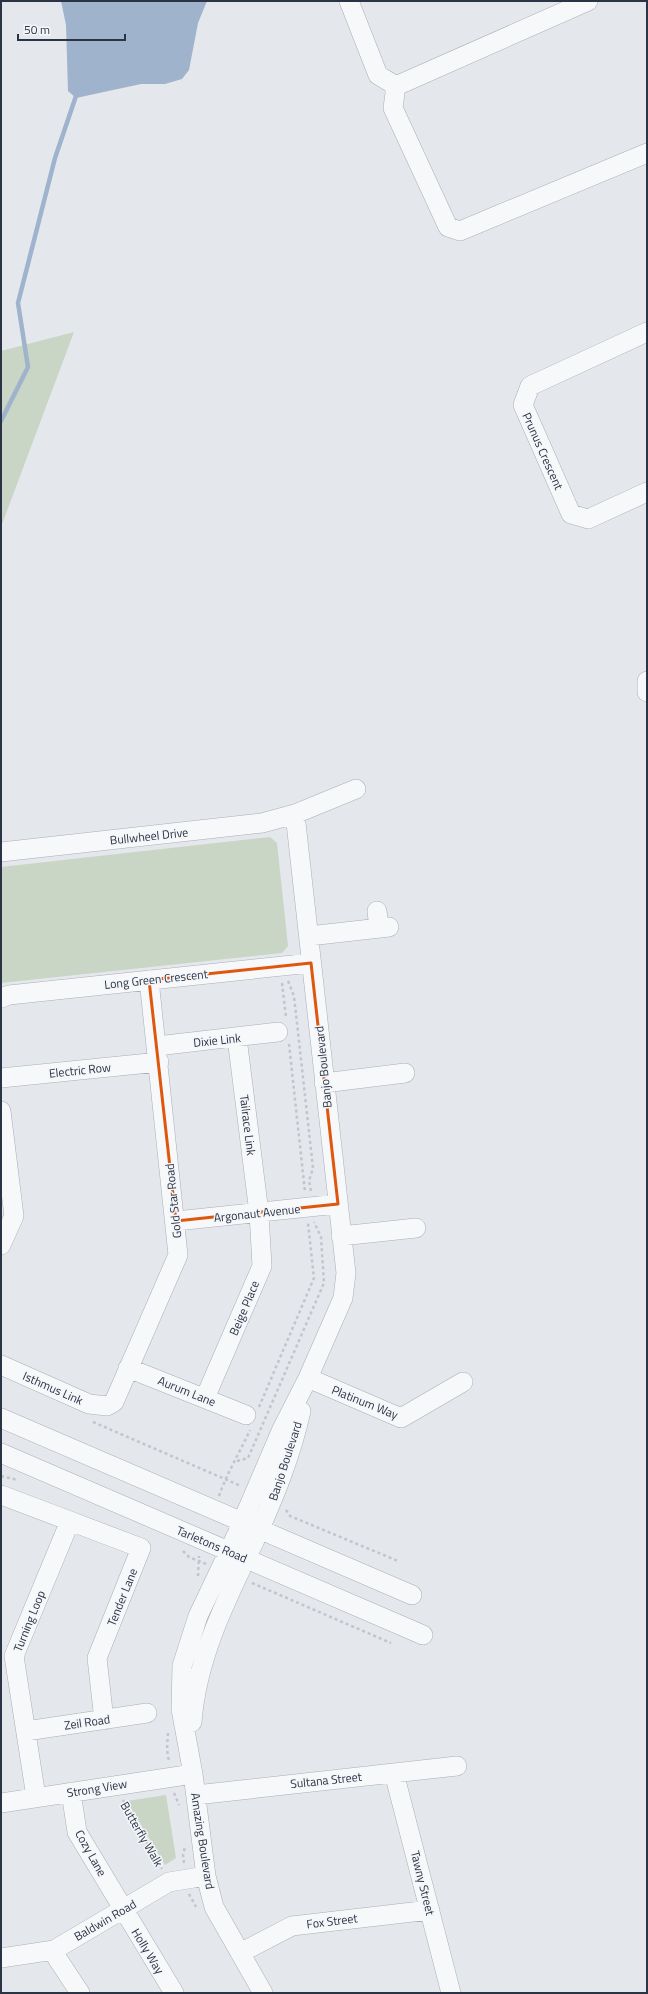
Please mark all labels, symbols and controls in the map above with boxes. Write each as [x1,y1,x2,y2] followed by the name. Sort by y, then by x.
[18,16,125,42] scale bar
[24,20,50,39] text: 50 m
[518,409,569,493] street label: Prunus Crescent
[109,822,189,850] street label: Bullwheel Drive
[103,964,209,994] street label: Long Green Crescent
[309,1025,337,1109] street label: Banjo Boulevard
[192,1028,242,1052] street label: Dixie Link
[48,1057,112,1083] street label: Electric Row
[235,1093,261,1157] street label: Tailrace Link
[160,1163,186,1239] street label: Gold Star Road
[213,1199,301,1227] street label: Argonaut Avenue
[224,1278,264,1338] street label: Beige Place
[20,1366,86,1410] street label: Isthmus Link
[155,1371,219,1411] street label: Aurum Lane
[329,1380,401,1424] street label: Platinum Way
[263,1419,307,1503] street label: Banjo Boulevard
[174,1521,250,1567] street label: Tarletons Road
[102,1565,142,1629] street label: Tender Lane
[8,1587,50,1655] street label: Turning Loop
[63,1709,111,1735] street label: Zeil Road
[289,1767,364,1793] street label: Sultana Street
[65,1774,129,1802] street label: Strong View
[186,1791,220,1891] street label: Amazing Boulevard
[116,1798,168,1870] street label: Butterfly Walk
[70,1826,112,1880] street label: Cozy Lane
[406,1849,440,1918] street label: Tawny Street
[70,1894,140,1946] street label: Baldwin Road
[305,1908,359,1934] street label: Fox Street
[127,1924,169,1978] street label: Holly Way

